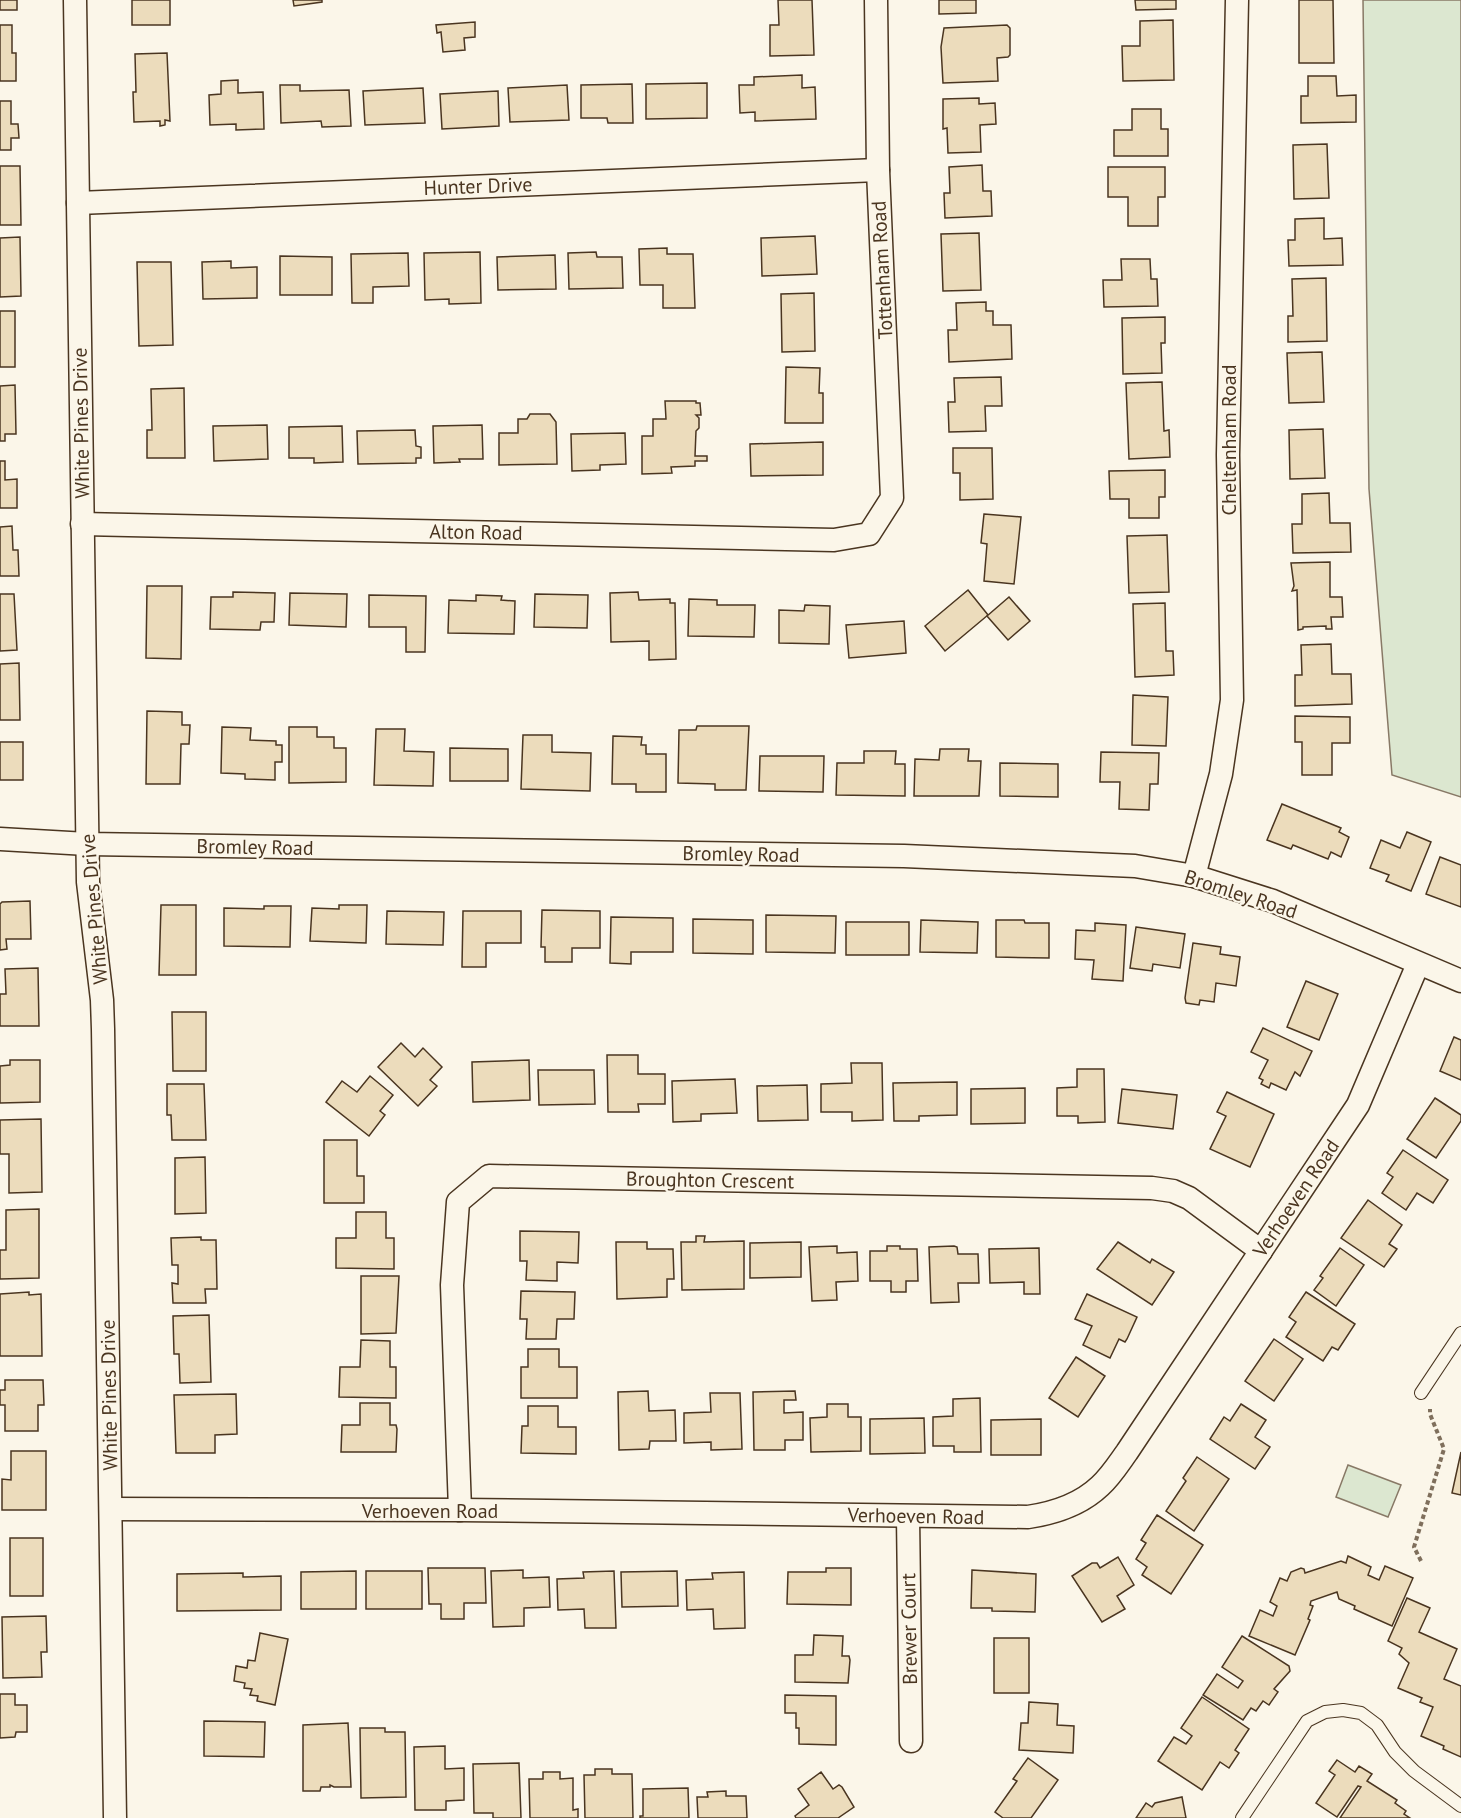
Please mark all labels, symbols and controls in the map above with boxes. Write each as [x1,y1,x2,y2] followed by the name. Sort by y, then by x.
[423,171,533,201] street label: Hunter Drive
[865,200,899,340] street label: Tottenham Road
[67,347,95,499] street label: White Pines Drive
[1216,365,1242,515] street label: Cheltenham Road
[429,518,523,546] street label: Alton Road
[74,833,114,985] street label: White Pines Drive
[196,833,314,861] street label: Bromley Road
[682,840,800,868] street label: Bromley Road
[1181,864,1301,924] street label: Bromley Road
[1246,1134,1345,1263] street label: Verhoeven Road
[626,1166,794,1194] street label: Broughton Crescent
[95,1319,123,1471] street label: White Pines Drive
[361,1498,498,1524] street label: Verhoeven Road
[846,1502,985,1530] street label: Verhoeven Road
[895,1573,923,1685] street label: Brewer Court

